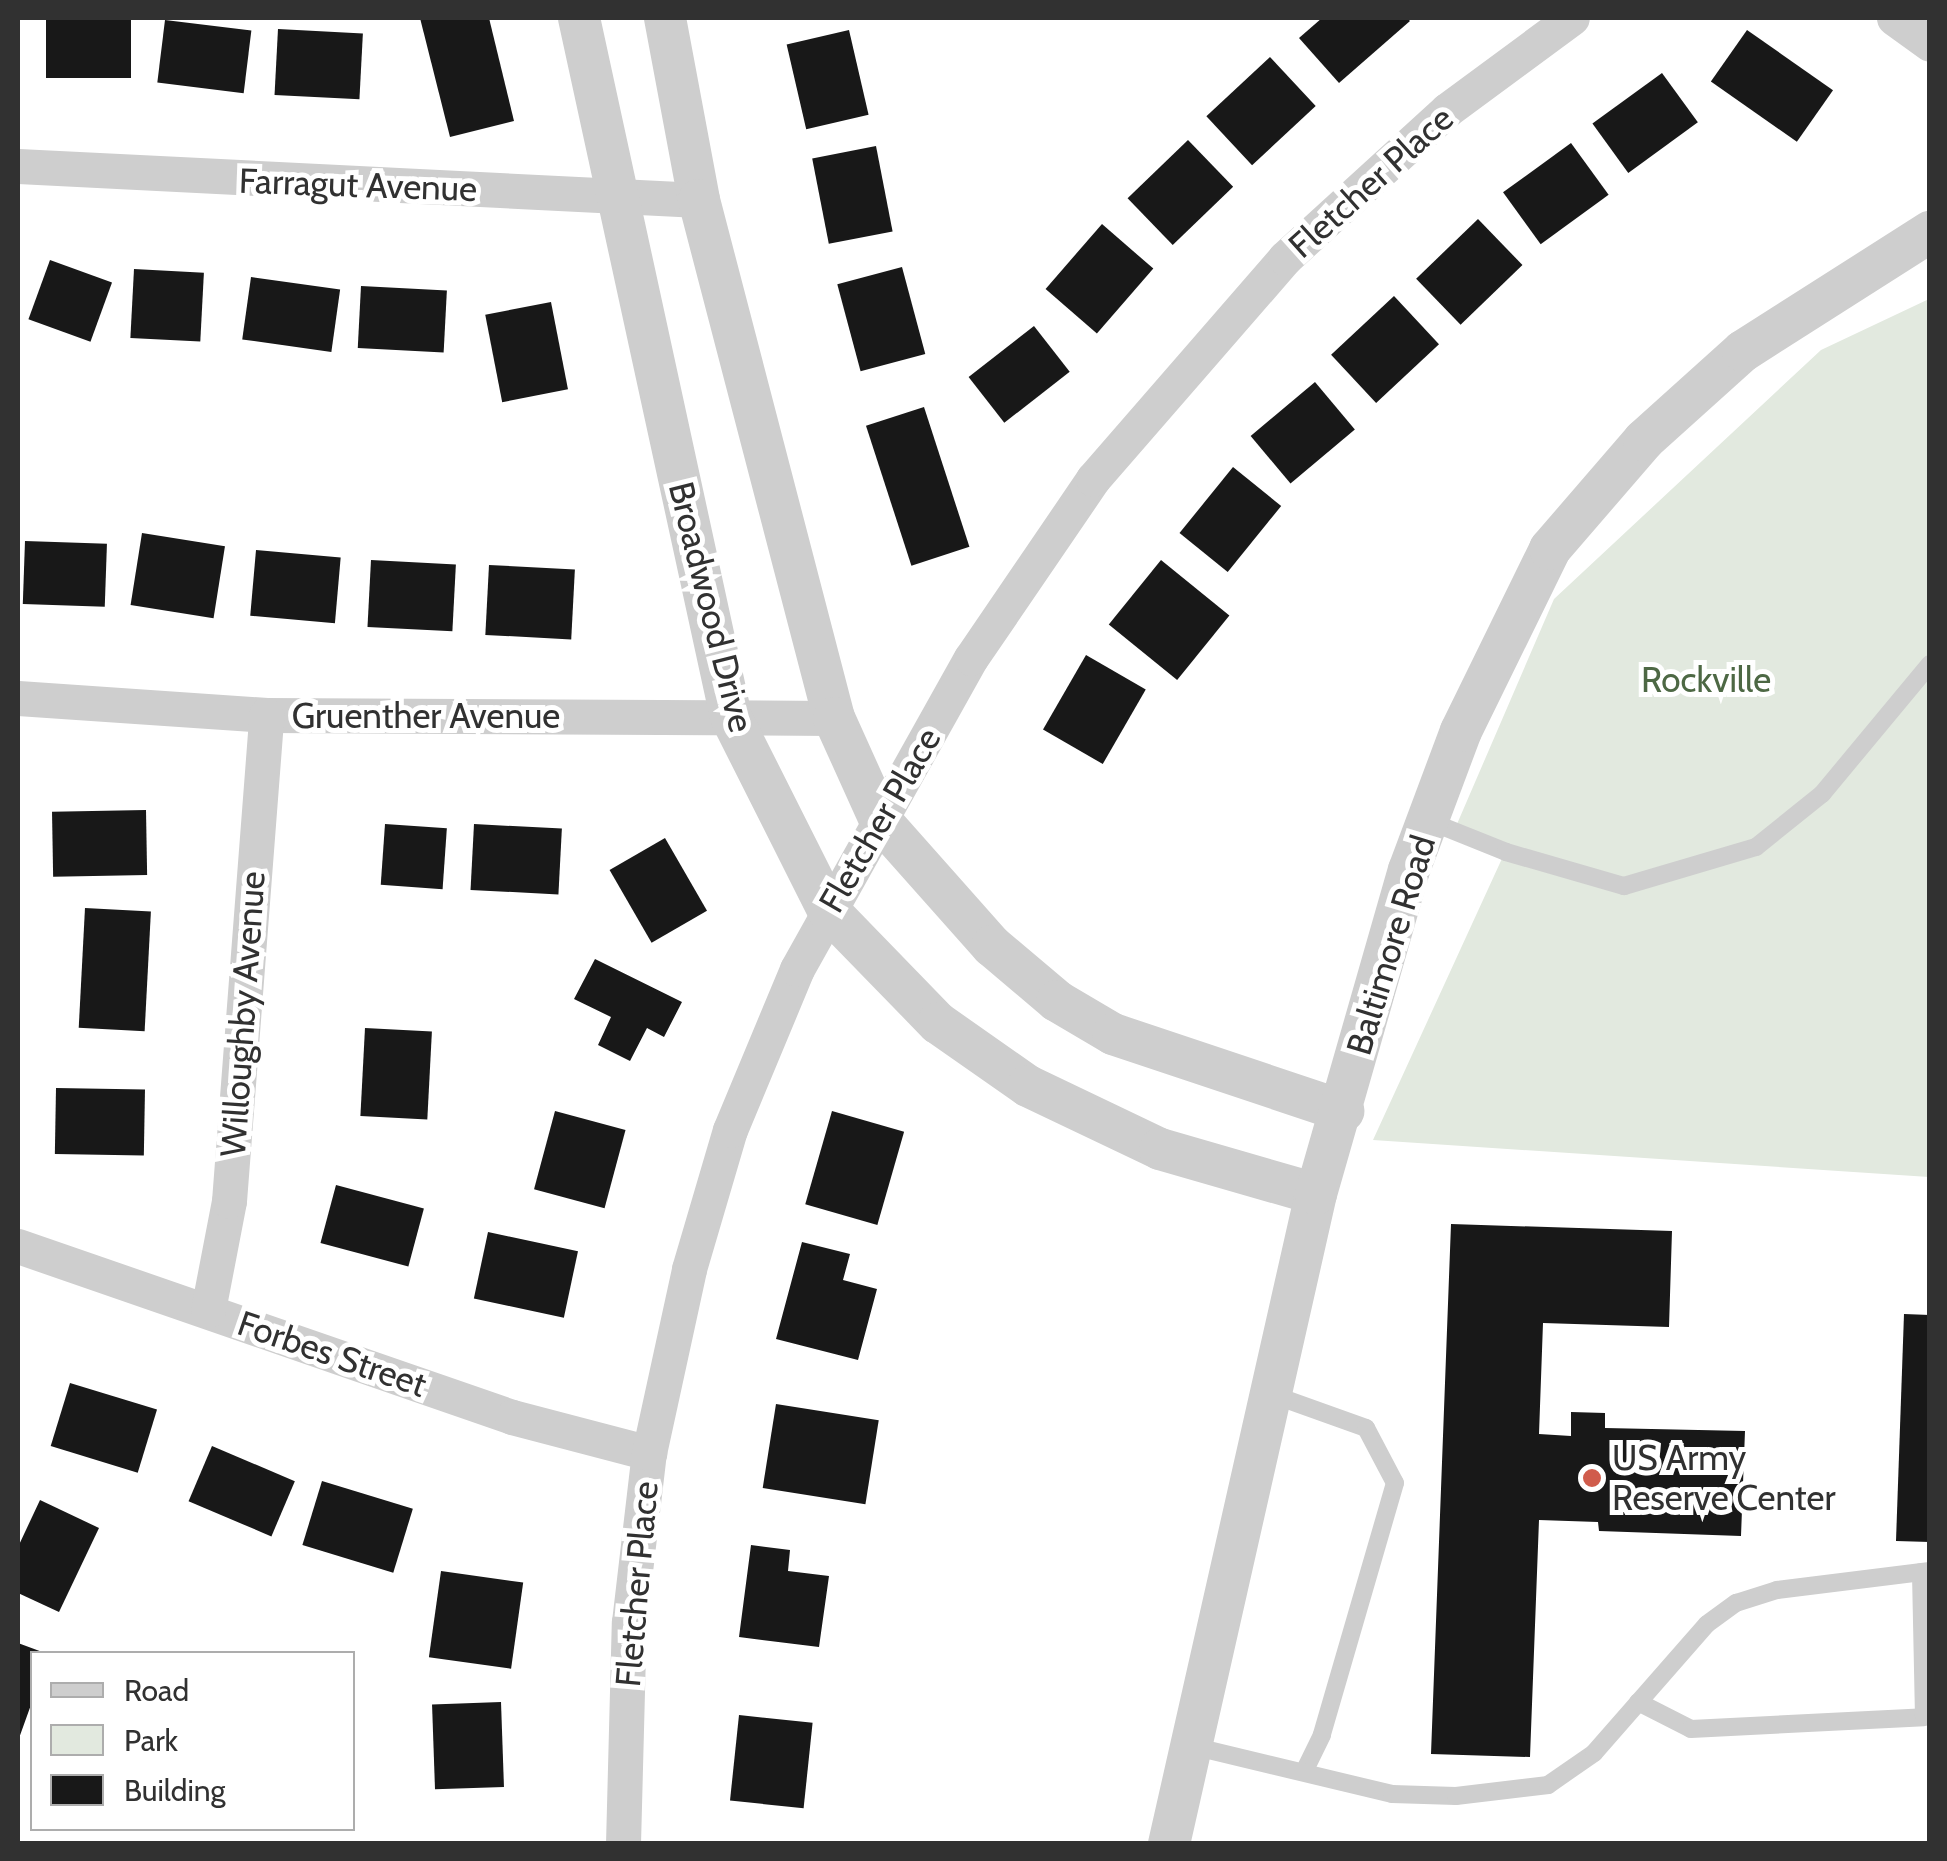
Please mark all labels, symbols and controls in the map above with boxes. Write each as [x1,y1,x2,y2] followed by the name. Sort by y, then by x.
[1280,97,1462,267] street label: Fletcher Place
[238,160,478,210] street label: Farragut Avenue
[660,478,762,736] street label: Broadwood Drive
[1641,659,1771,701] park label: Rockville
[292,695,560,737] street label: Gruenther Avenue
[810,720,950,920] street label: Fletcher Place
[1338,830,1444,1060] street label: Baltimore Road
[212,870,274,1158] street label: Willoughby Avenue
[232,1302,432,1406] street label: Forbes Street
[1612,1437,1835,1519] place label: US Army Reserve Center
[1581,1467,1603,1489] marker: US Army Reserve Center
[607,1479,667,1689] street label: Fletcher Place
[30,1651,355,1831] legend
[124,1672,189,1709] text: Road
[124,1722,178,1759] text: Park
[124,1772,226,1809] text: Building

